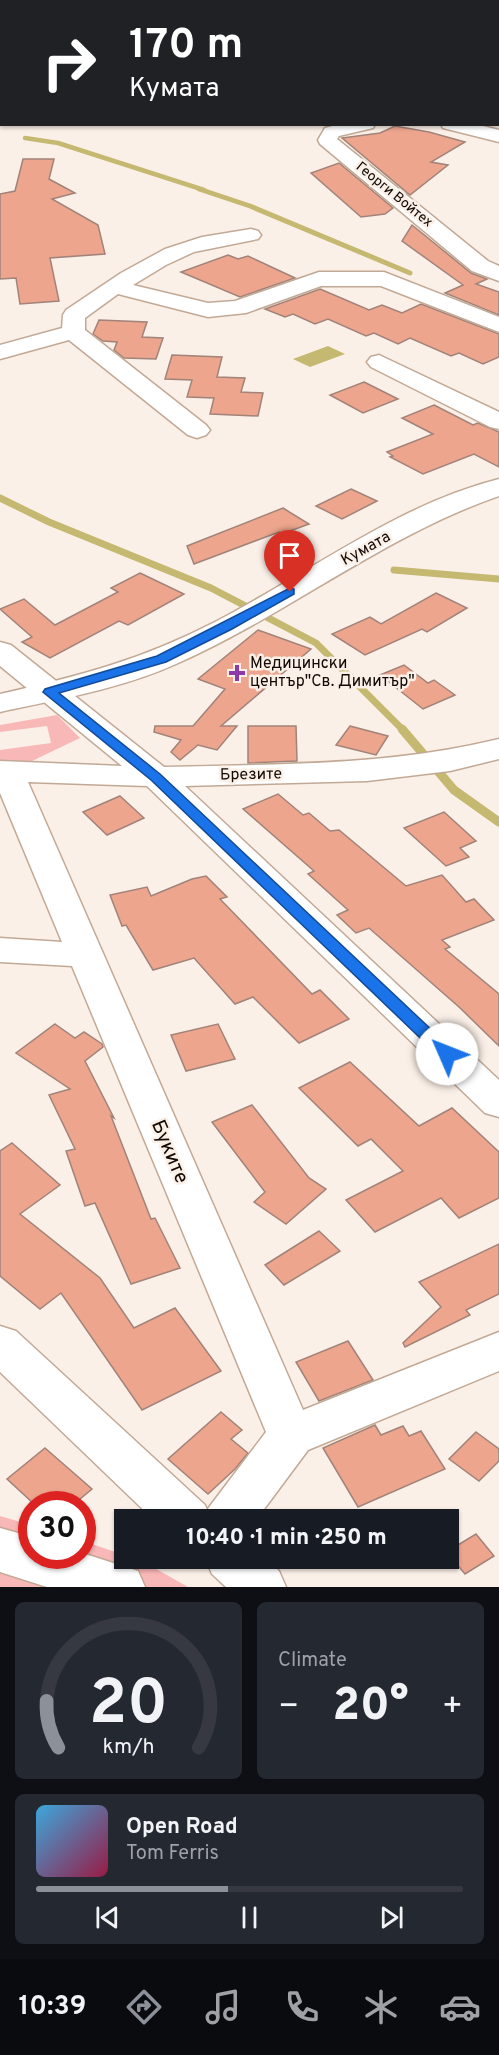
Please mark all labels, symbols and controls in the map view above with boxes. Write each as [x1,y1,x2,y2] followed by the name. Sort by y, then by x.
[129,20,243,73] text: 170 m
[30,24,108,102] icon: right
[129,72,219,106] text: Кумата
[352,159,436,231] street label: Георги Войтех
[338,527,394,571] street label: Кумата
[264,530,315,592] pin
[273,539,306,572] icon: arrive
[250,654,415,692] place label: Медицински център"Св. Димитър"
[228,664,246,682] marker: Медицински център"Св. Димитър"
[220,764,282,786] street label: Брезите
[415,1022,479,1086] position arrow
[144,1116,194,1188] street label: Буките
[18,1491,96,1569] speed limit sign: 30
[186,1525,387,1552] text: 10:40 · 1 min · 250 m
[278,1648,347,1674] text: Climate
[89,1667,168,1746] text: 20
[332,1679,409,1736] text: 20°
[278,1687,299,1729] text: −
[442,1687,463,1729] text: +
[102,1734,155,1761] text: km/h
[126,1814,238,1841] text: Open Road
[126,1841,219,1867] text: Tom Ferris
[91,1901,124,1934] icon: previous
[233,1901,266,1934] icon: pause
[375,1901,408,1934] icon: next
[123,1986,165,2028] icon: directions
[202,1986,244,2028] icon: music
[281,1986,323,2028] icon: phone
[360,1986,402,2028] icon: climate
[439,1986,481,2028] icon: car
[18,1990,86,2024] text: 10:39

